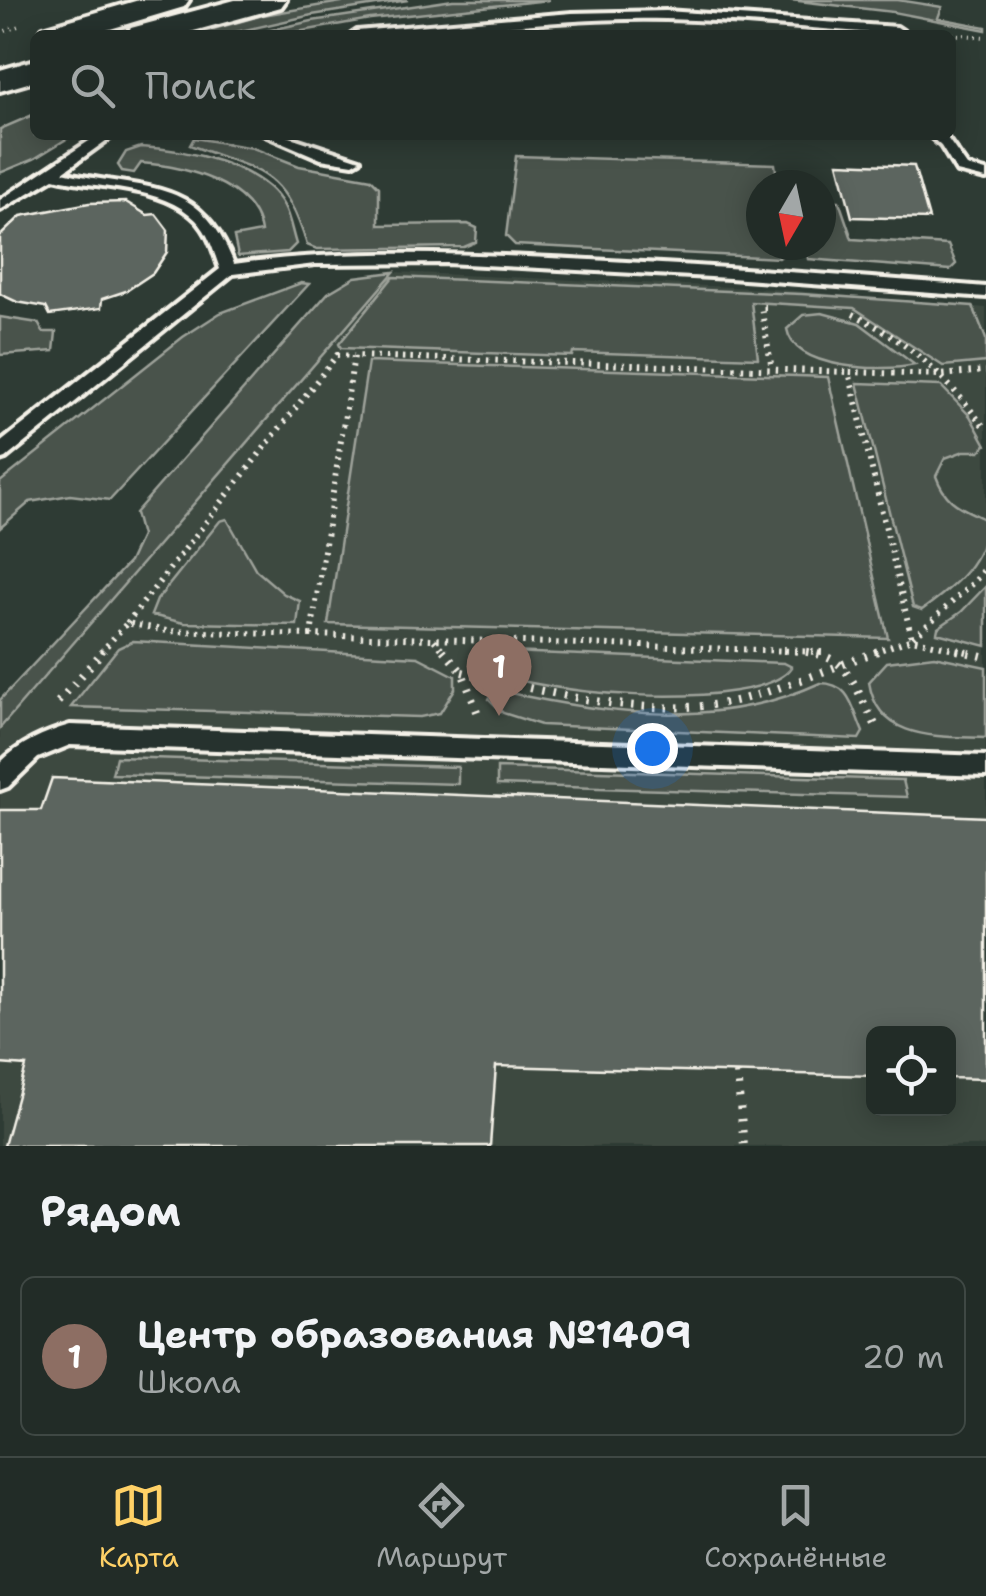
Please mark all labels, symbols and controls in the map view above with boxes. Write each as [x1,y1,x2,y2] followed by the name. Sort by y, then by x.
[30,30,956,140] search box
[65,58,120,113] icon: search
[145,60,256,111] text: Поиск
[746,170,836,260] north arrow
[466,634,532,716] pin: 1
[627,723,678,774] your location
[866,1026,956,1116] map controls
[866,1026,956,1116] button: locate
[40,1183,181,1239] text: Рядом
[137,1309,692,1360] text: Центр образования №1409
[67,1335,82,1378] text: 1
[862,1335,944,1378] text: 20 m
[137,1360,241,1403] text: Школа
[99,1478,179,1576] tab: Карта
[376,1478,507,1576] tab: Маршрут
[704,1478,887,1576] tab: Сохранённые

